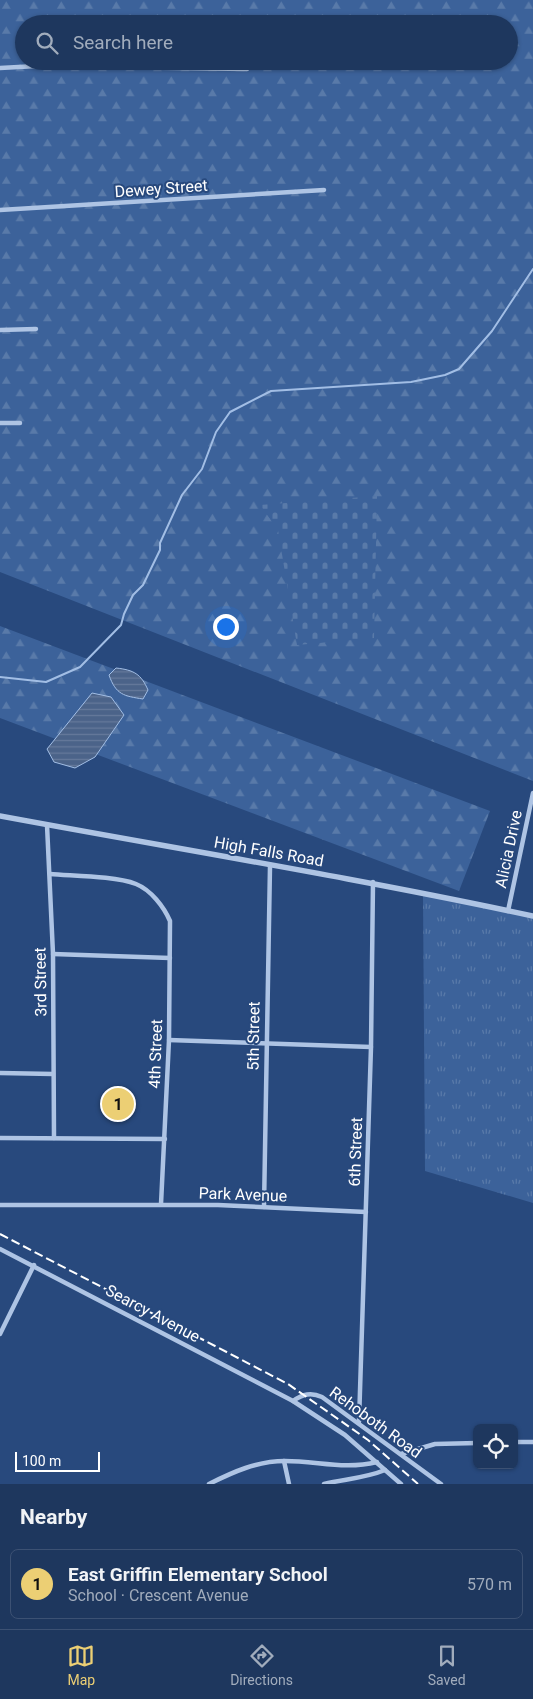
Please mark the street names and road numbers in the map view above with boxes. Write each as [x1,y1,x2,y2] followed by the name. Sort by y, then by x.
[114,176,208,201] street label: Dewey Street
[491,808,526,890] street label: Alicia Drive
[213,832,325,870] street label: High Falls Road
[30,947,51,1017] street label: 3rd Street
[243,1001,264,1071] street label: 5th Street
[145,1019,166,1089] street label: 4th Street
[345,1117,366,1187] street label: 6th Street
[198,1183,288,1206] street label: Park Avenue
[102,1281,203,1346] street label: Searcy Avenue
[326,1383,425,1462] street label: Rehoboth Road

